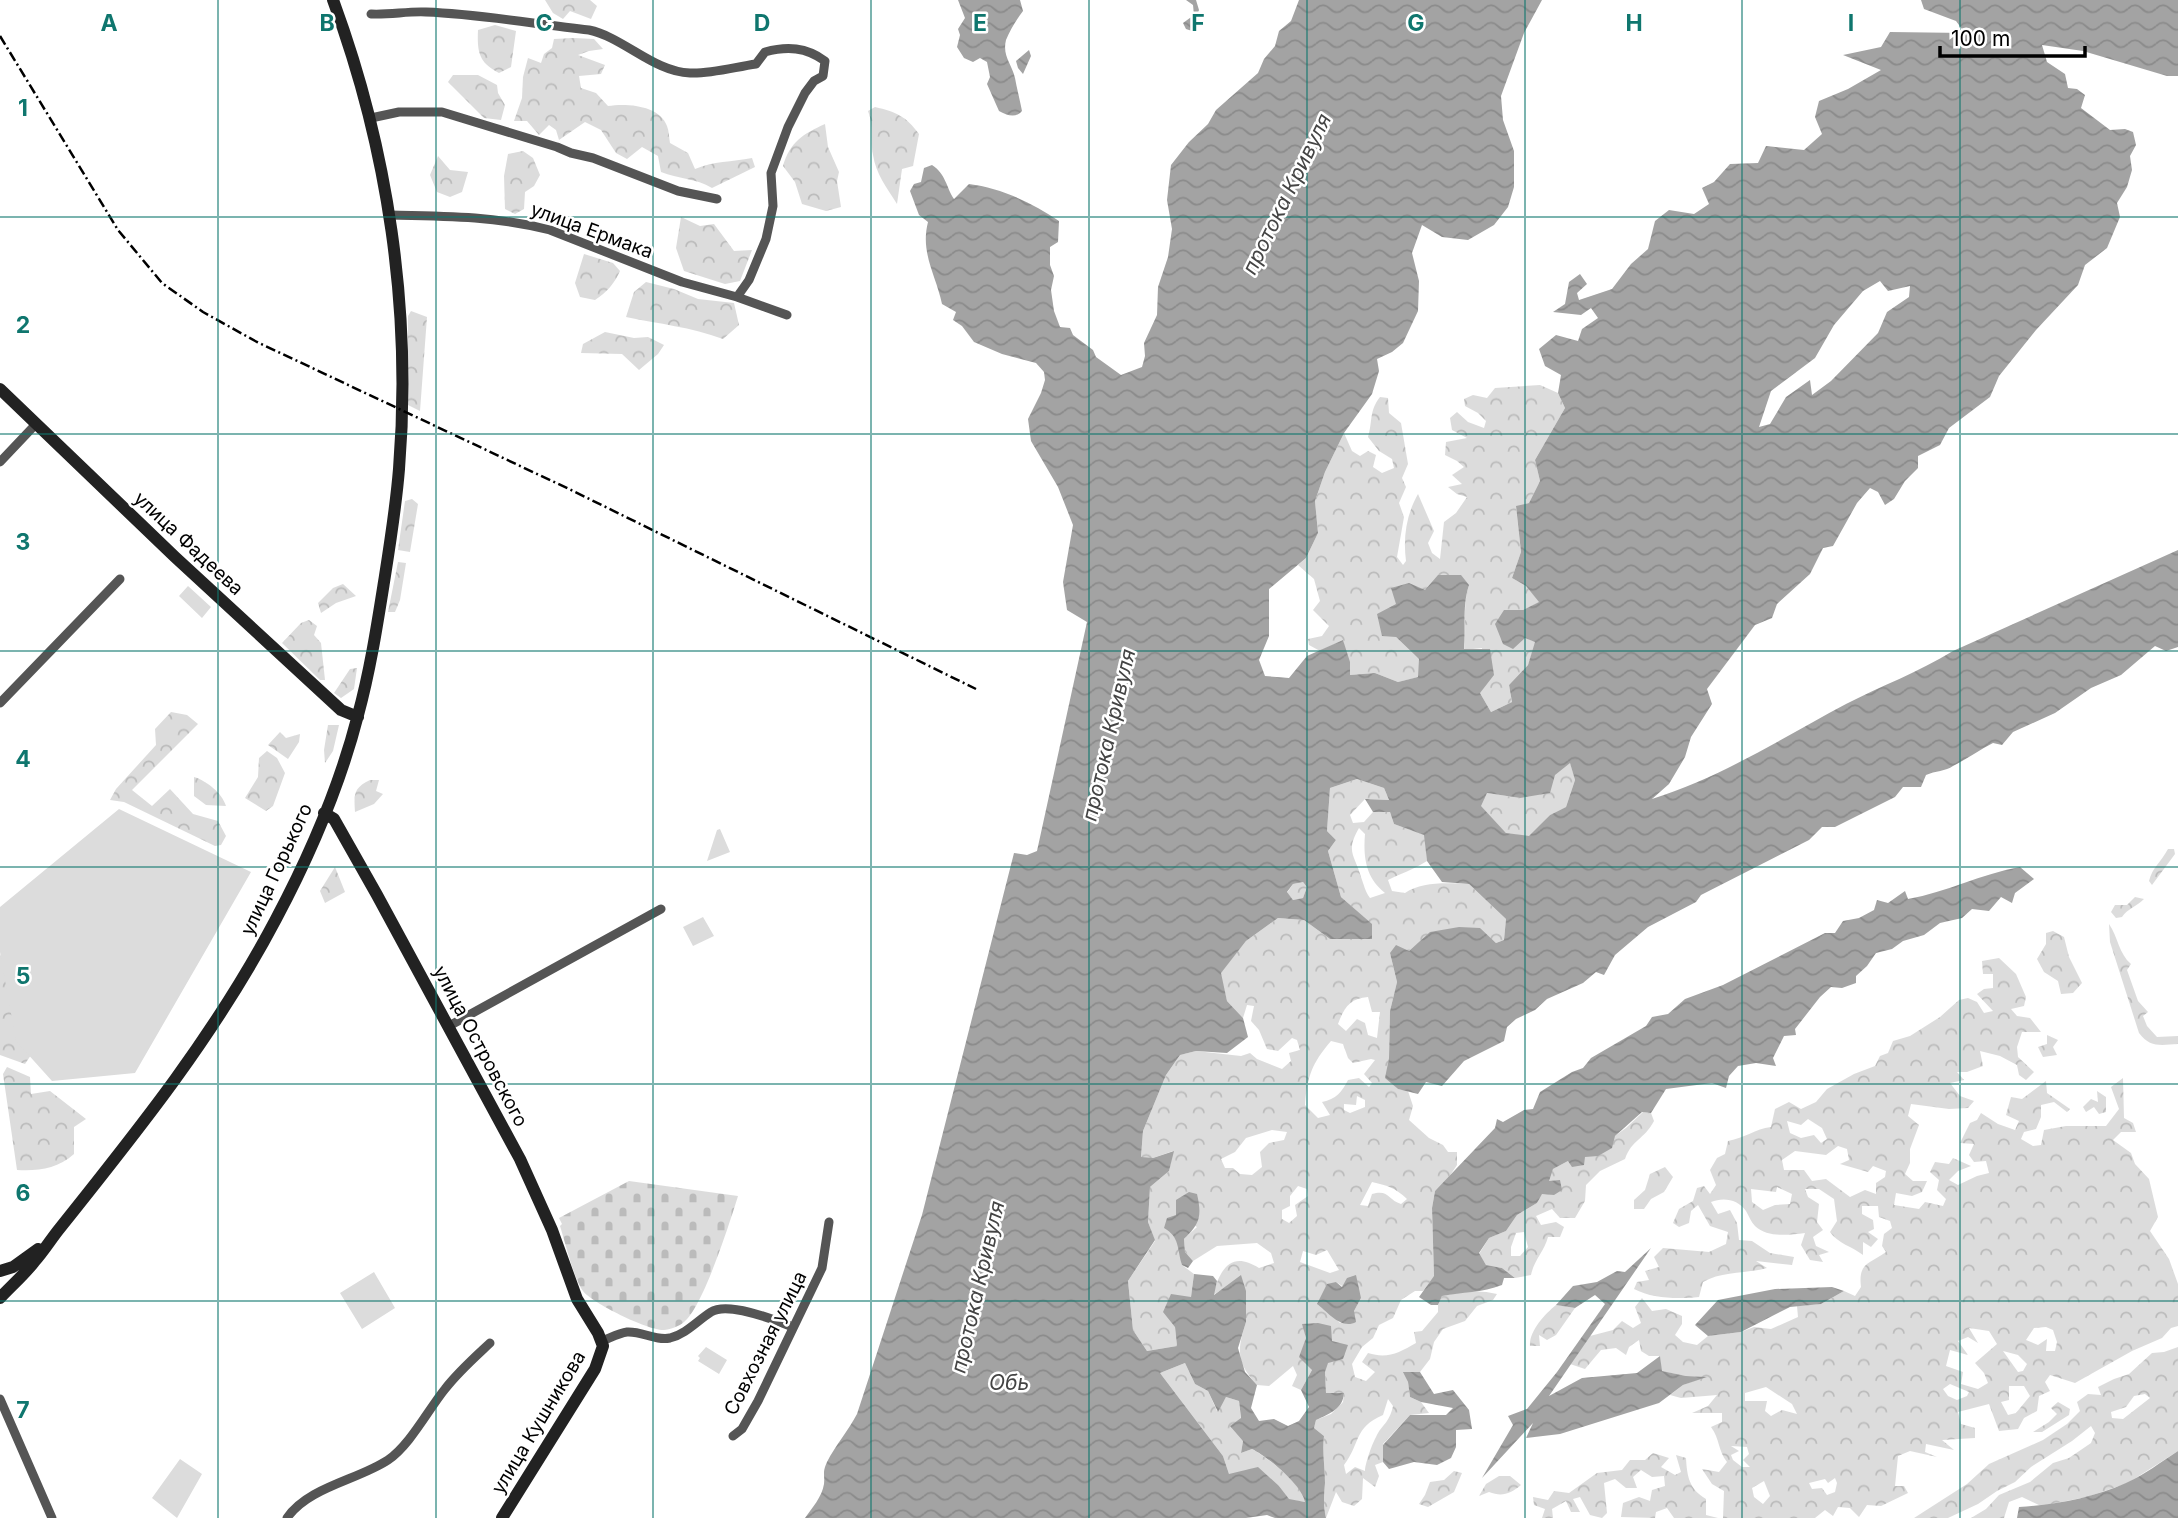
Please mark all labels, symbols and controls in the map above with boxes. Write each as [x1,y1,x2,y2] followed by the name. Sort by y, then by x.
[100,9,118,37] text: A
[319,9,335,37] text: B
[535,9,553,37] text: C
[754,9,770,37] text: D
[973,9,987,37] text: E
[1191,9,1205,37] text: F
[1407,9,1425,37] text: G
[1625,9,1643,37] text: H
[1848,9,1854,37] text: I
[1940,14,2085,58] scale bar
[1951,26,2010,51] text: 100 m
[18,94,28,122] text: 1
[1237,109,1336,278] water label: протока Кривуля
[527,198,656,263] street label: улица Ермака
[16,311,30,339] text: 2
[129,487,248,600] street label: улица Фадеева
[16,528,30,556] text: 3
[1077,646,1140,823] water label: протока Кривуля
[15,745,31,773] text: 4
[236,799,317,939] street label: улица Горького
[16,962,30,990] text: 5
[428,962,533,1131] street label: улица Островского
[16,1179,30,1207] text: 6
[946,1198,1009,1375] water label: протока Кривуля
[719,1267,812,1419] street label: Совхозная улица
[487,1347,590,1498] street label: улица Кушникова
[989,1370,1029,1395] water label: Обь
[16,1396,30,1424] text: 7

